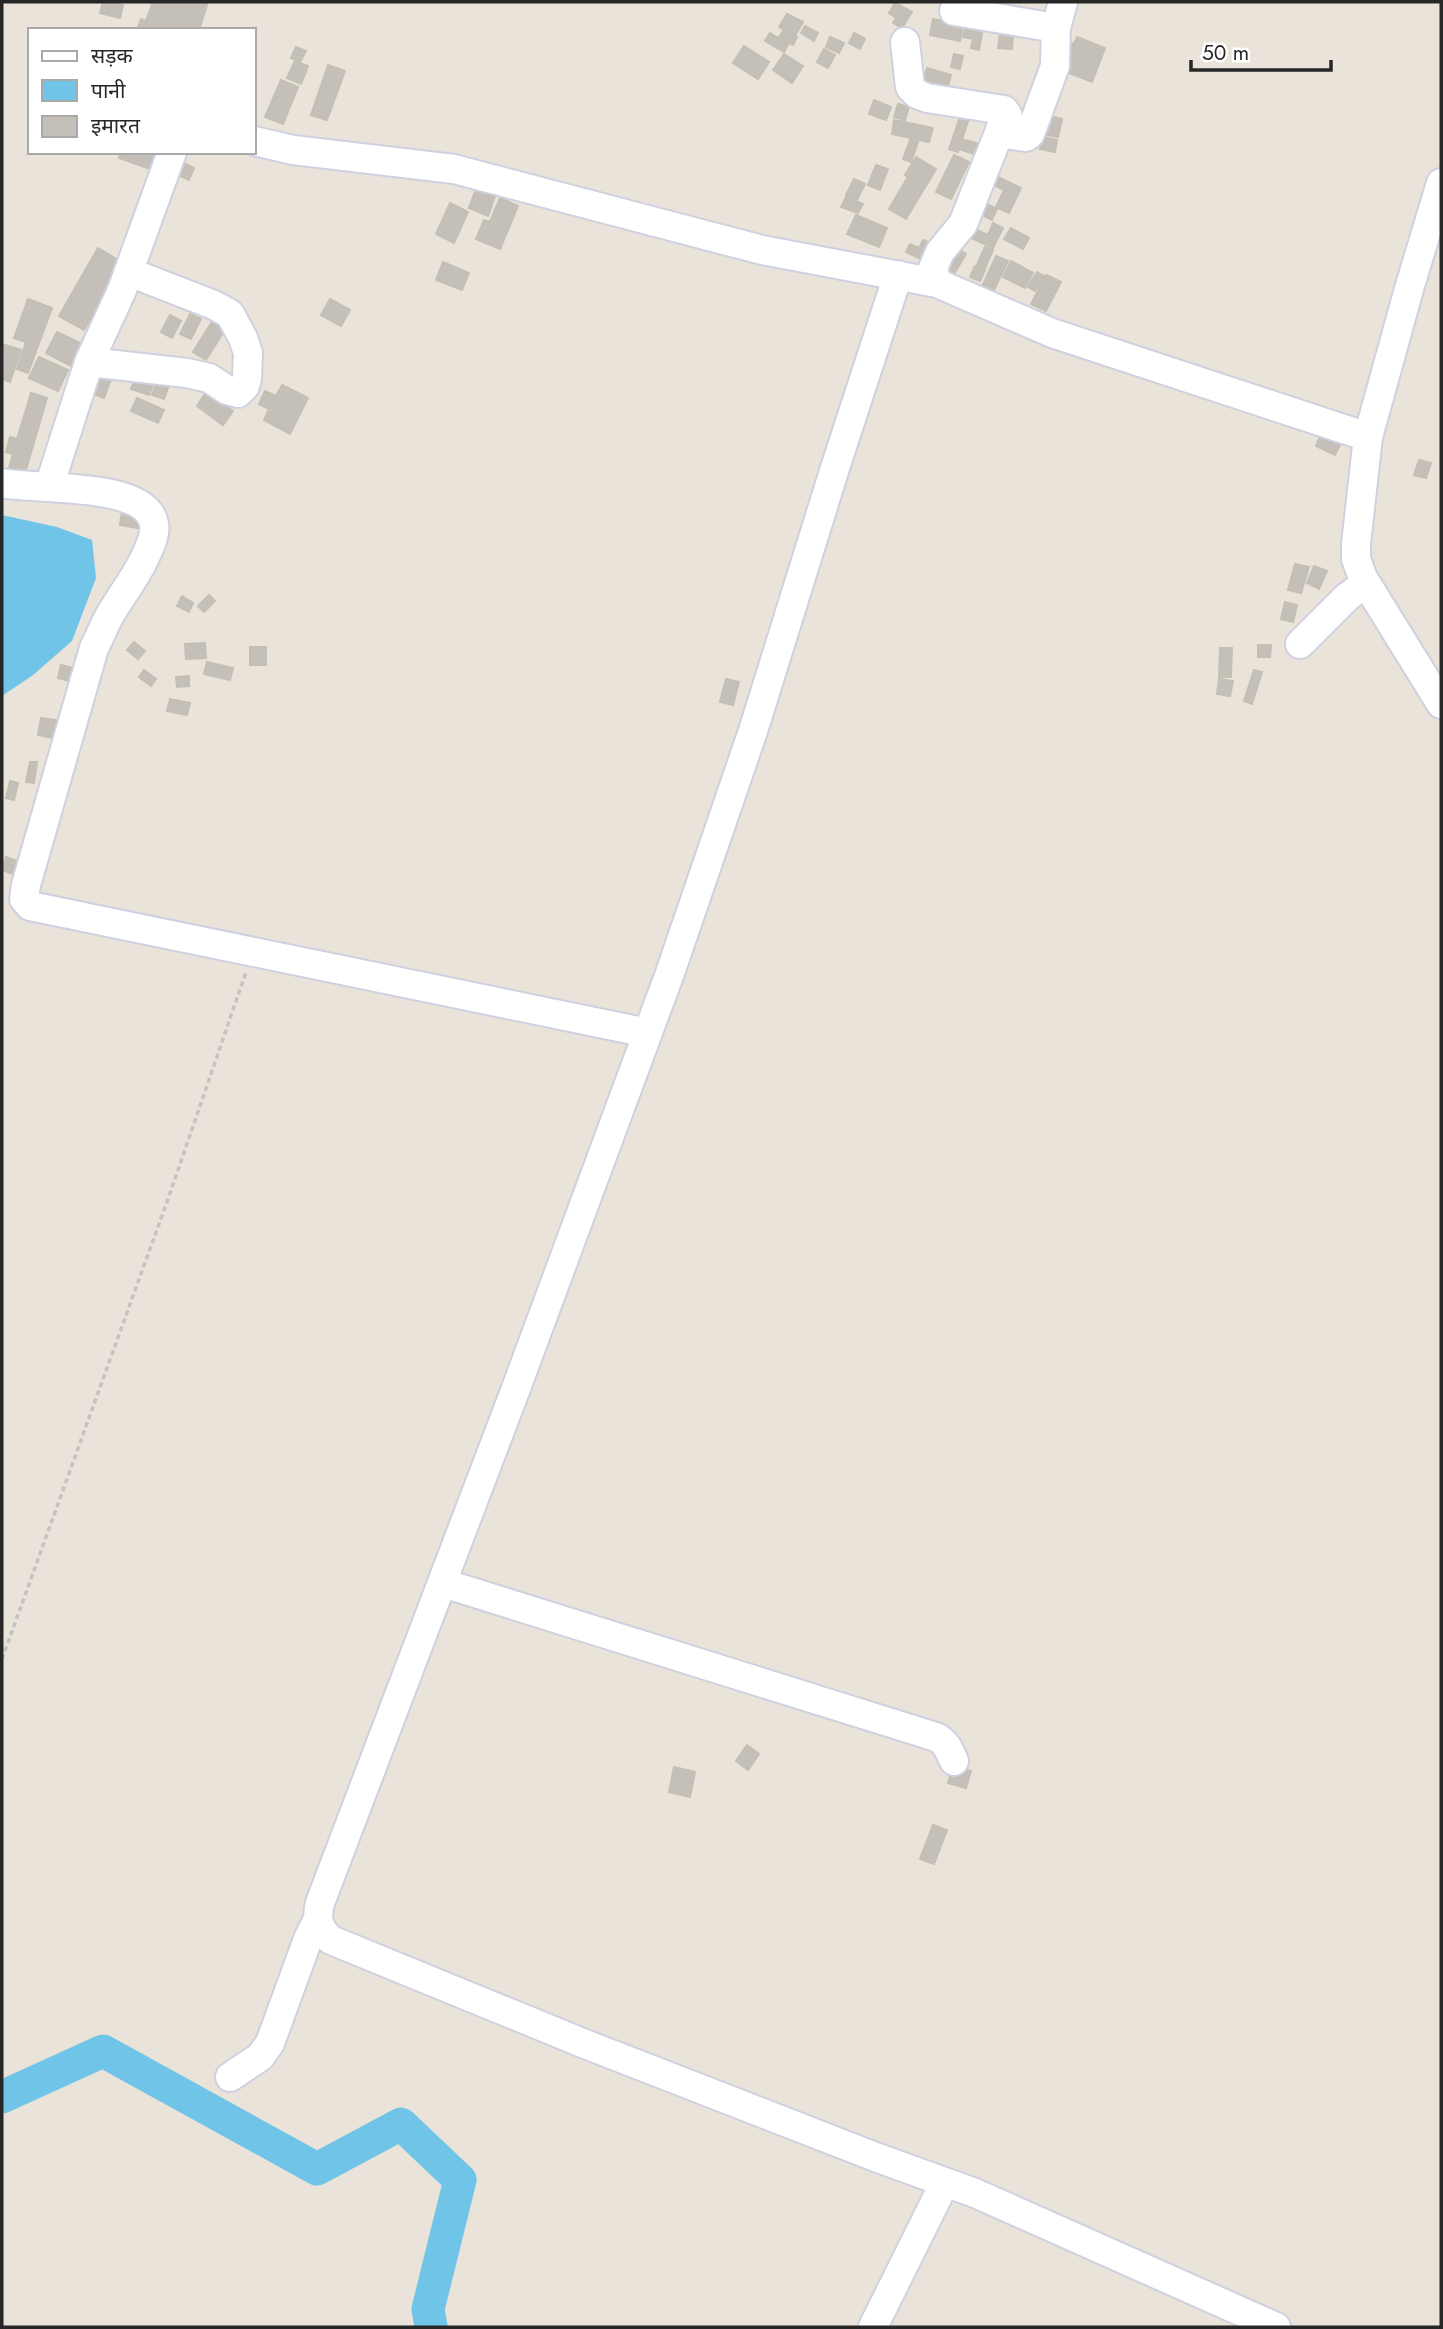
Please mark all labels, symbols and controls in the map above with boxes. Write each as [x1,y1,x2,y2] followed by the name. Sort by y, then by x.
[28,28,256,154] legend
[1191,28,1331,72] scale bar
[1202,38,1249,68] text: 50 m
[91,41,133,71] text: सड़क
[91,76,126,106] text: पानी
[91,111,141,141] text: इमारत

